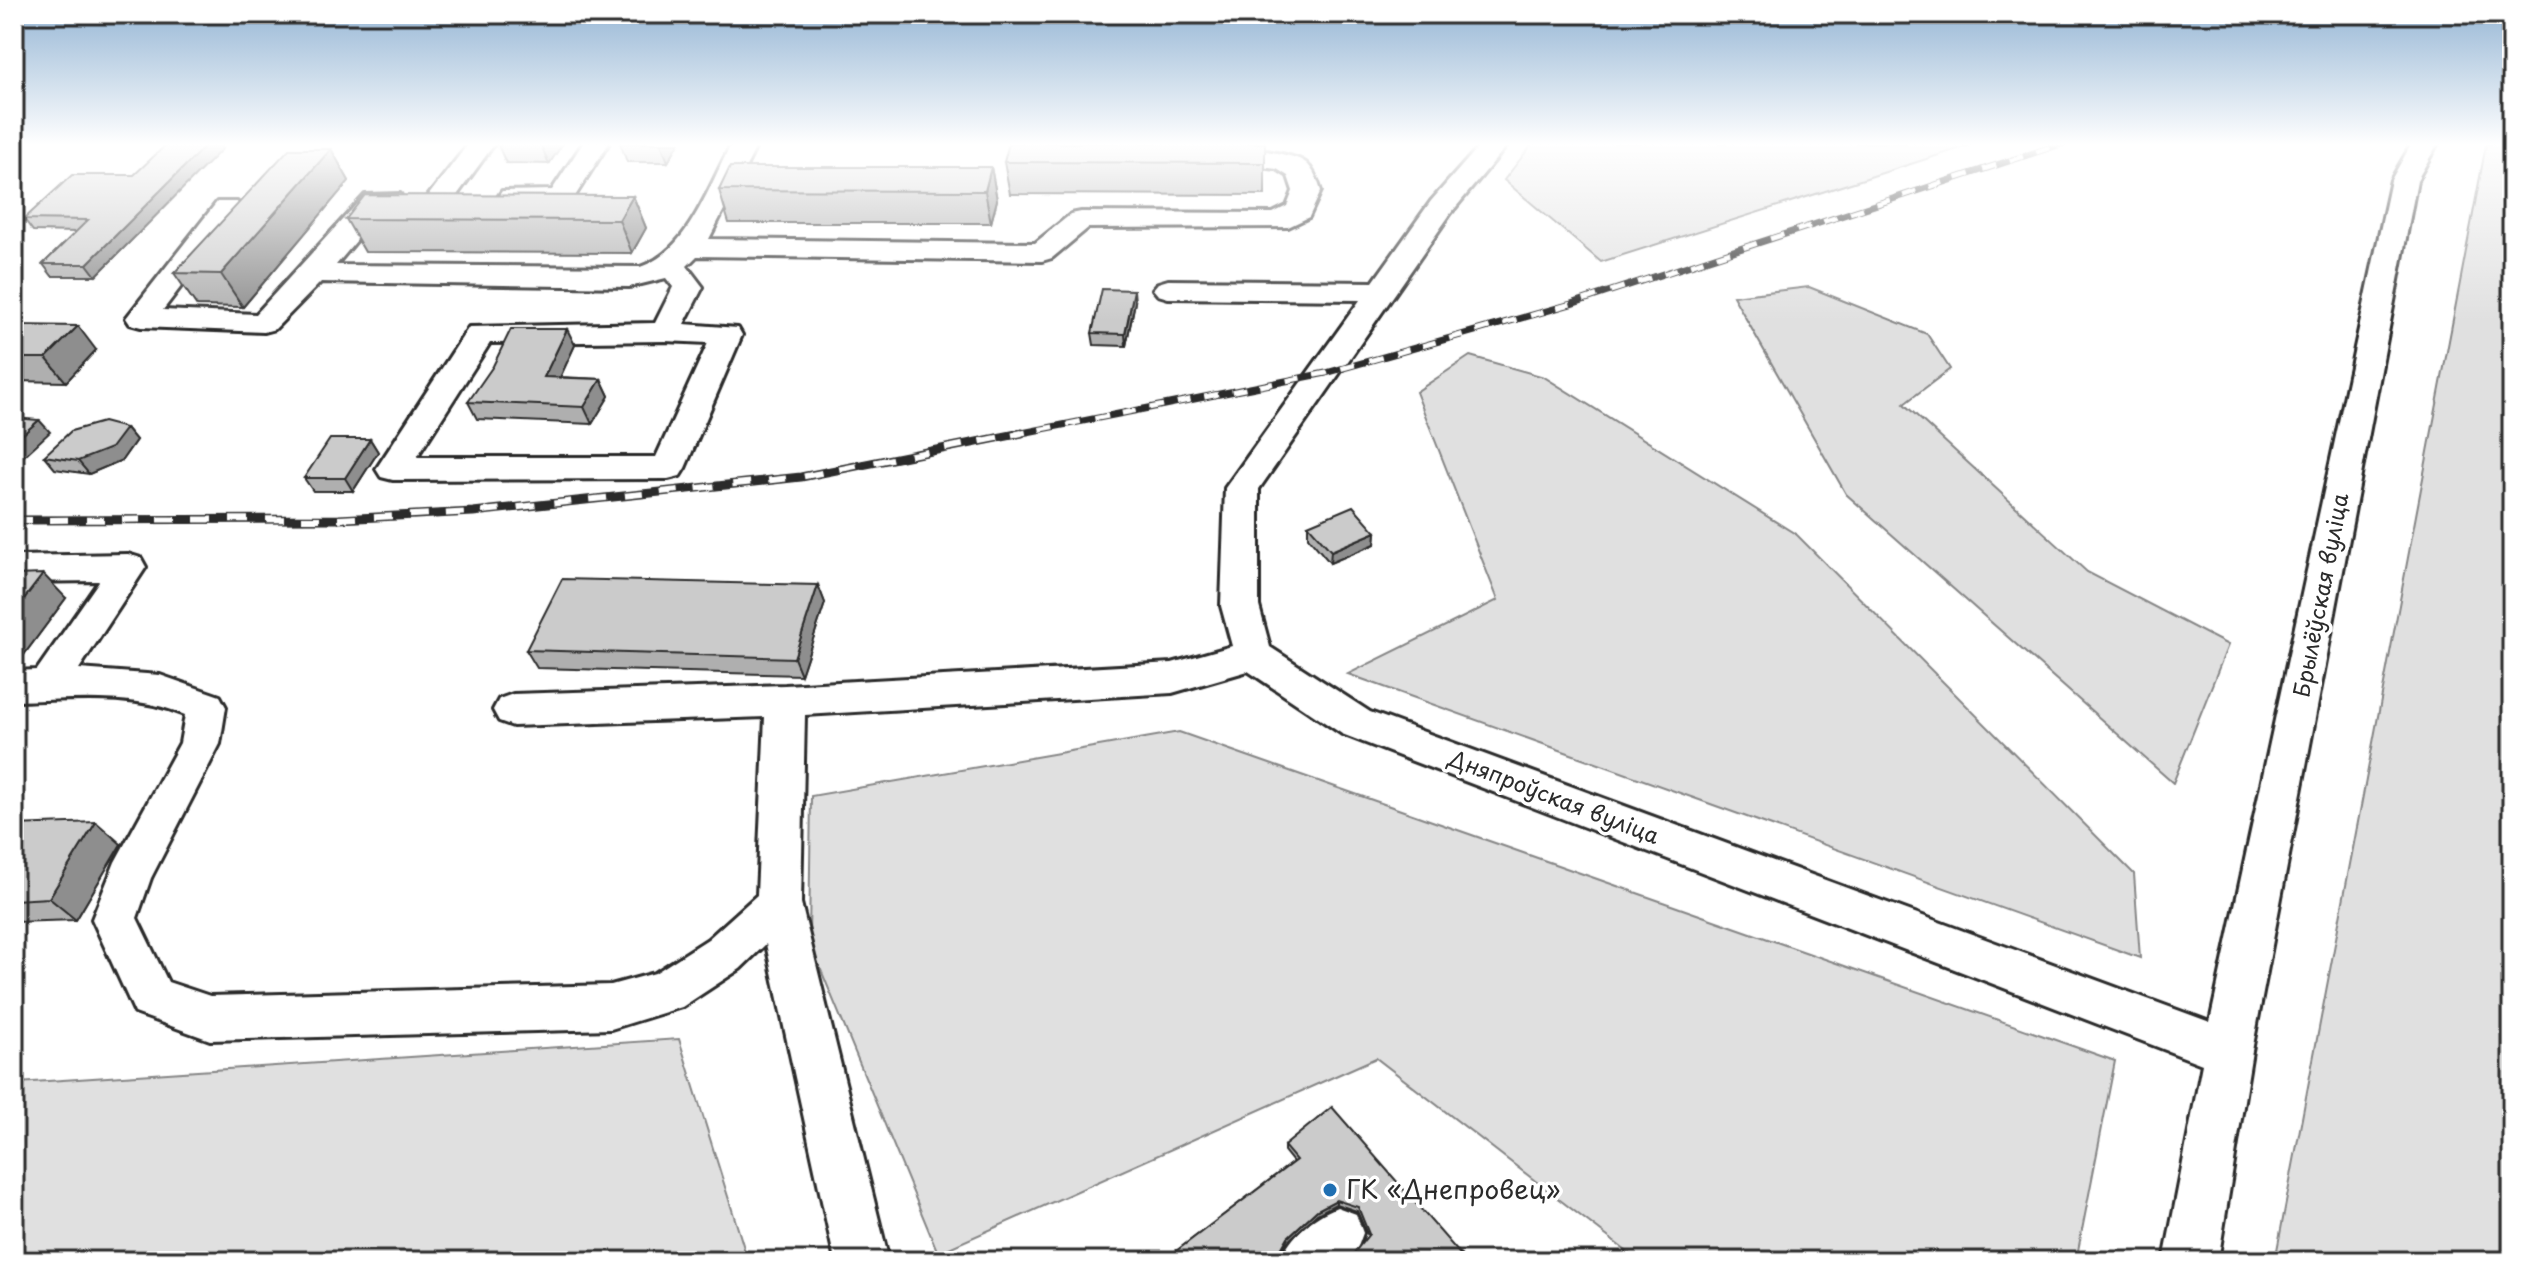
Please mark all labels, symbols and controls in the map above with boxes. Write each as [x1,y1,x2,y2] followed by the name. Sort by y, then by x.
[2284,489,2356,700] street label: Брылёўская вуліца
[1443,740,1665,851] street label: Дняпроўская вуліца
[1346,1169,1560,1208] place label: ГК «Днепровец»
[1321,1181,1339,1199] marker: ГК «Днепровец»

